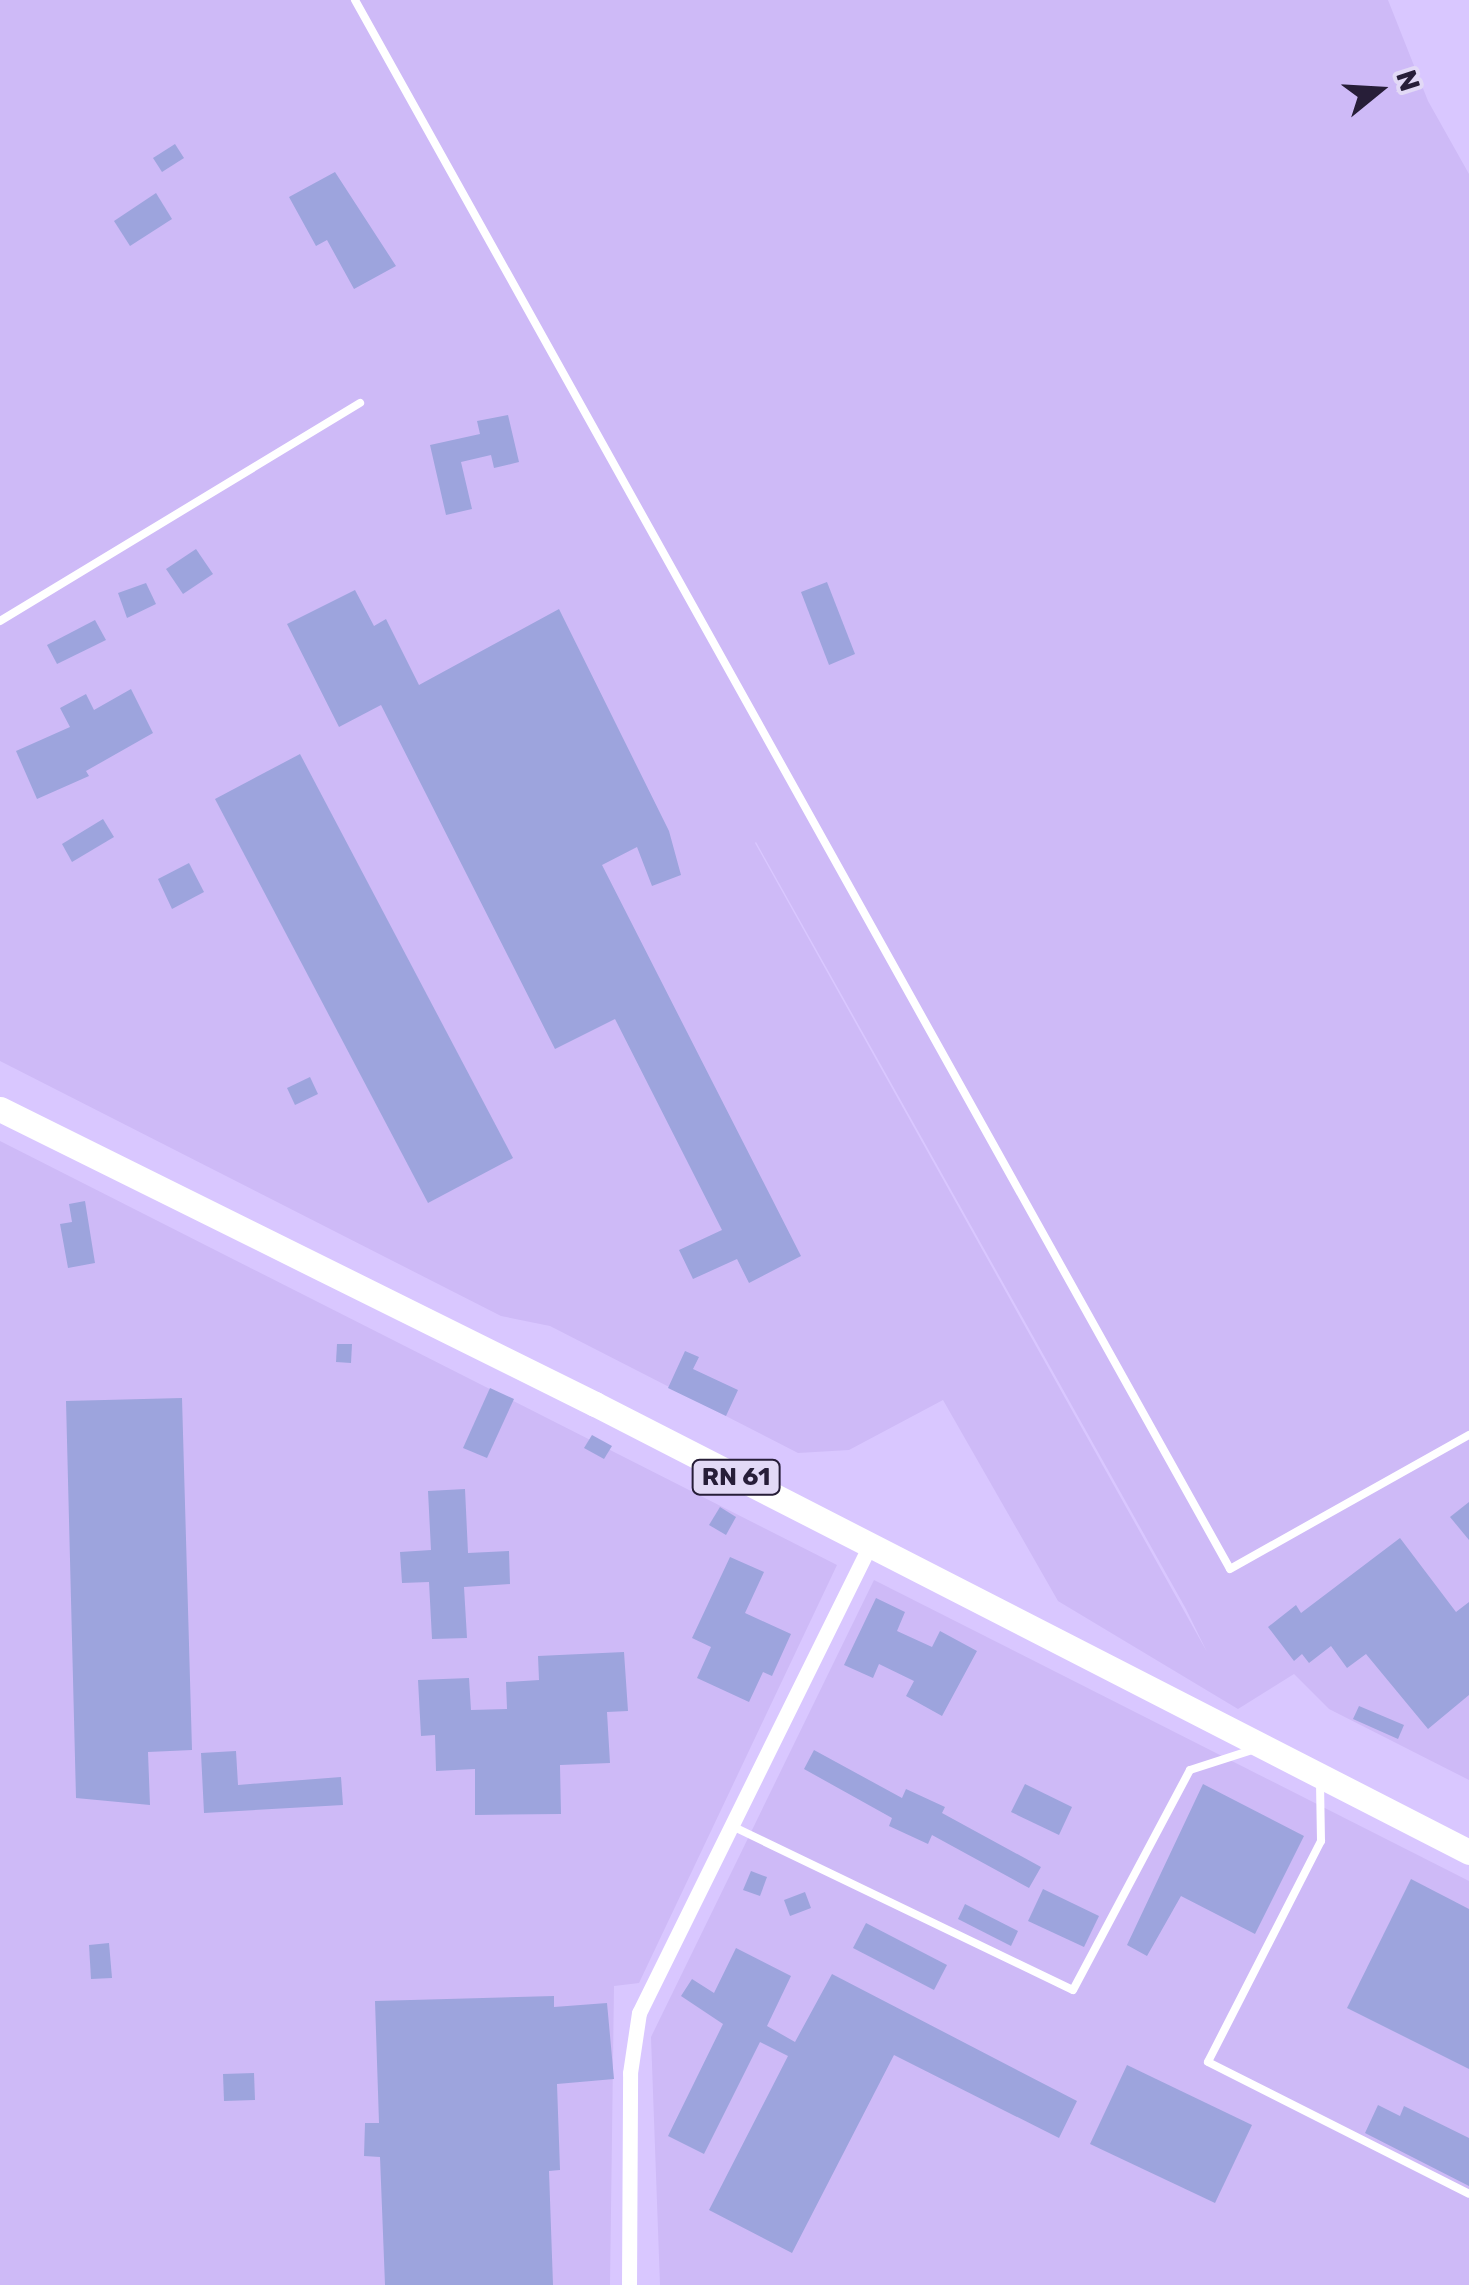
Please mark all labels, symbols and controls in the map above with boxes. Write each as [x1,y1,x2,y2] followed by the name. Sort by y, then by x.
[1329,40,1429,140] north arrow
[1389,66,1427,95] text: N
[691,1457,781,1497] road number: RN 61

